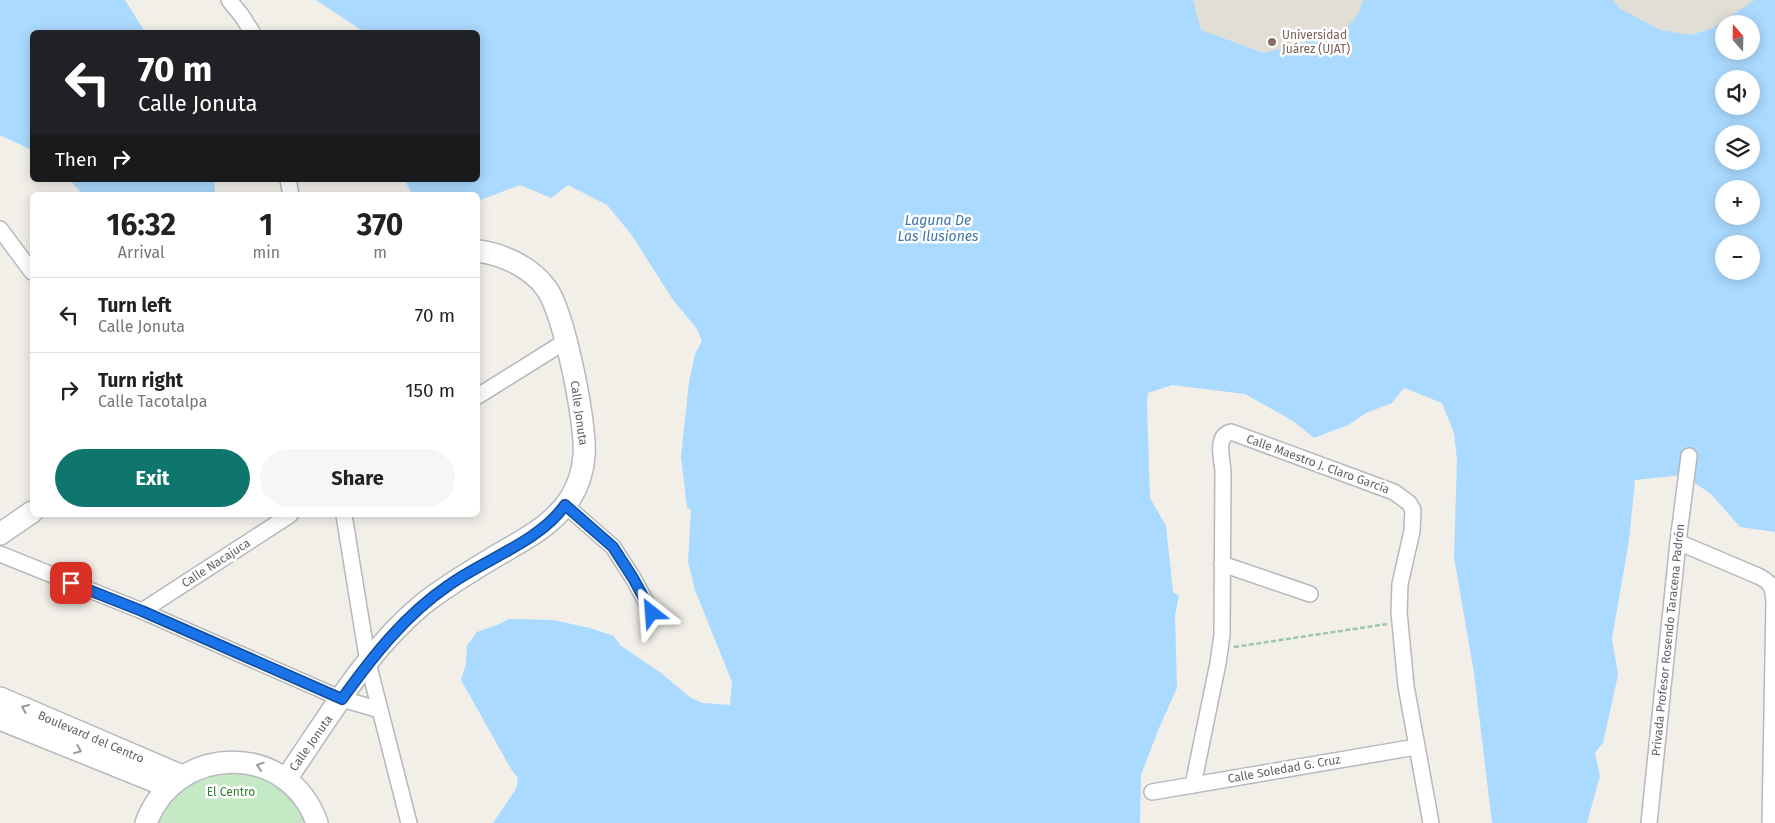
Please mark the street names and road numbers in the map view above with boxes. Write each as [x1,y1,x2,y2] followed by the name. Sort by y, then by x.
[568,380,590,446] street label: Calle Jonuta
[1245,432,1391,496] street label: Calle Maestro J. Claro García
[1649,523,1687,757] street label: Privada Profesor Rosendo Taracena Padrón
[179,536,253,590] street label: Calle Nacajuca
[36,708,146,766] street label: Boulevard del Centro
[287,712,335,774] street label: Calle Jonuta
[1226,752,1342,786] street label: Calle Soledad G. Cruz

